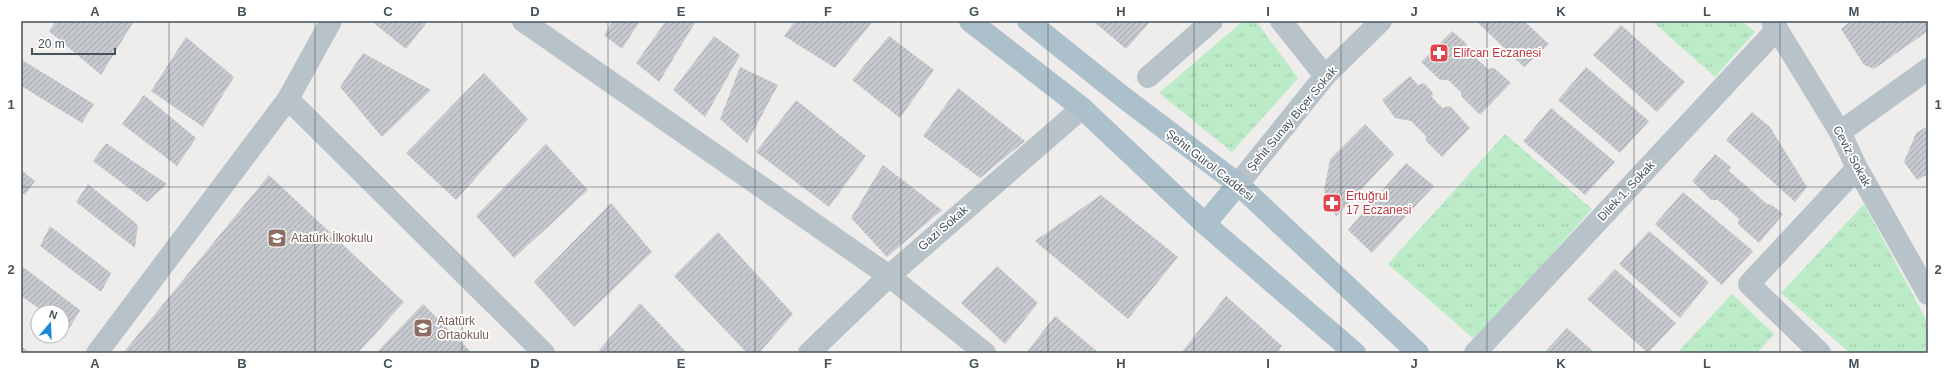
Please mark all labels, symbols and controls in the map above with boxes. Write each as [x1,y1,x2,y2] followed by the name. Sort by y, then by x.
[90,4,100,19] text: A
[237,4,247,19] text: B
[383,4,393,19] text: C
[530,4,540,19] text: D
[677,4,686,19] text: E
[824,4,832,19] text: F
[969,4,979,19] text: G
[1116,4,1126,19] text: H
[1266,4,1270,19] text: I
[1410,4,1418,19] text: J
[1556,4,1566,19] text: K
[1703,4,1711,19] text: L
[1849,4,1859,19] text: M
[32,30,115,56] scale bar
[38,37,65,51] text: 20 m
[1428,42,1450,64] pharmacy icon: Elifcan Eczanesi
[1453,46,1541,60] place label: Elifcan Eczanesi
[1244,63,1340,174] street label: Şehit Sunay Biçer Sokak
[7,97,15,112] text: 1
[1934,97,1942,112] text: 1
[1830,123,1874,190] street label: Ceviz Sokak
[1163,126,1257,204] street label: Şehit Gürol Caddesi
[1595,157,1658,224] street label: Dilek 1. Sokak
[1346,189,1411,217] place label: Ertuğrul 17 Eczanesi
[1321,192,1343,214] pharmacy icon: Ertuğrul 17 Eczanesi
[915,202,972,253] street label: Gazi Sokak
[266,227,288,249] school or university icon: Atatürk İlkokulu
[291,231,373,245] place label: Atatürk İlkokulu
[7,262,15,277] text: 2
[1934,262,1942,277] text: 2
[30,304,70,344] north arrow
[48,308,59,322] text: N
[437,314,489,342] place label: Atatürk Ortaokulu
[412,317,434,339] school or university icon: Atatürk Ortaokulu
[90,356,100,371] text: A
[237,356,247,371] text: B
[383,356,393,371] text: C
[530,356,540,371] text: D
[677,356,686,371] text: E
[824,356,832,371] text: F
[969,356,979,371] text: G
[1116,356,1126,371] text: H
[1266,356,1270,371] text: I
[1410,356,1418,371] text: J
[1556,356,1566,371] text: K
[1703,356,1711,371] text: L
[1849,356,1859,371] text: M

